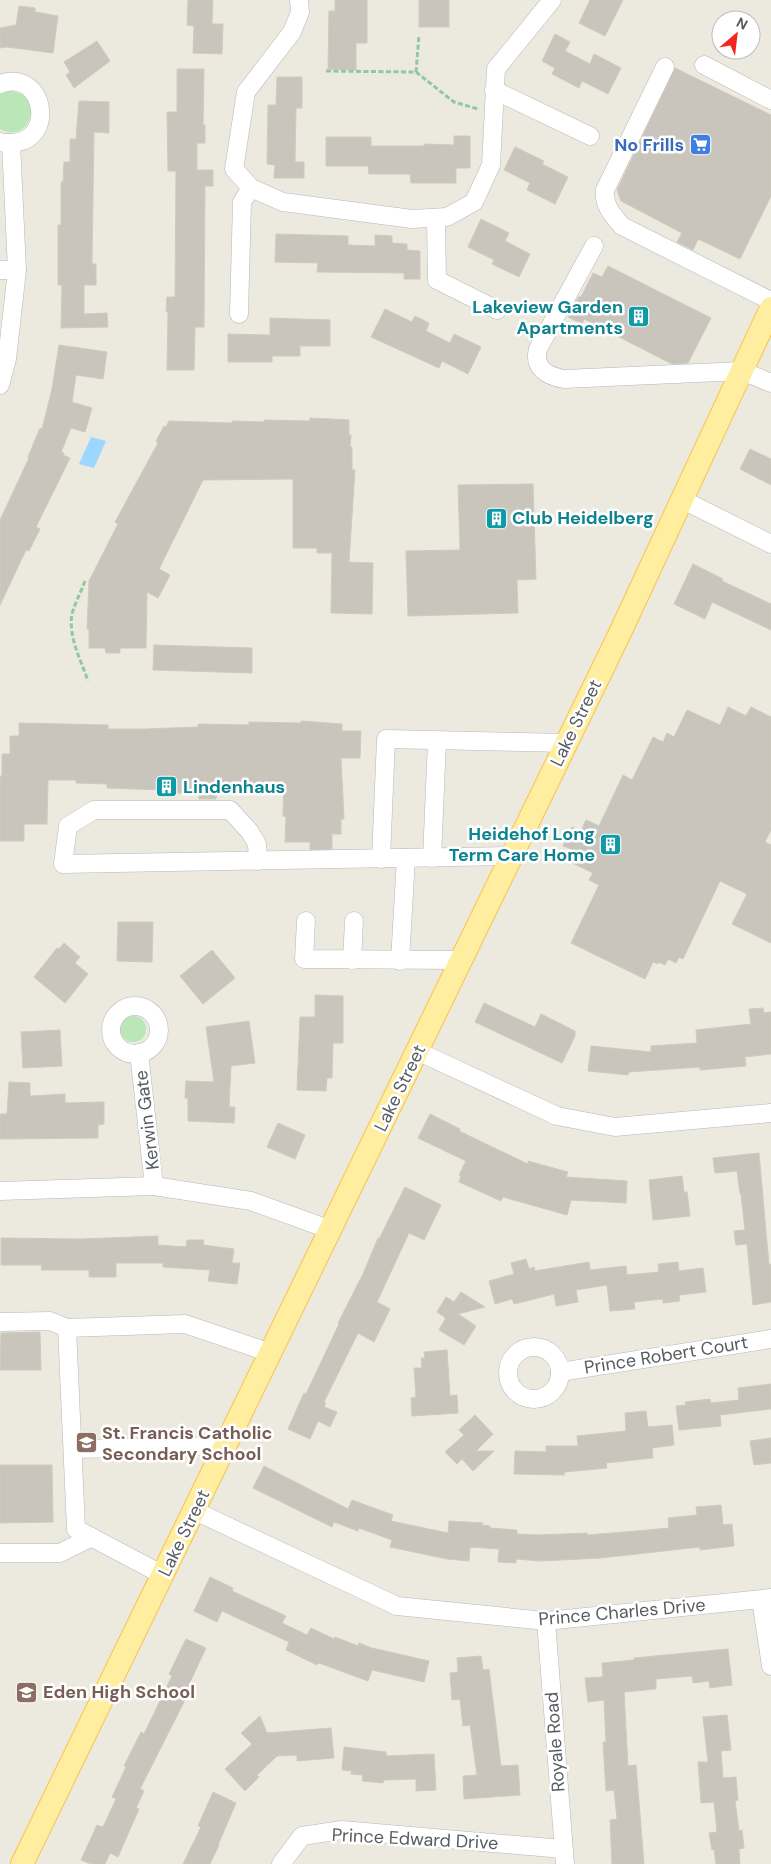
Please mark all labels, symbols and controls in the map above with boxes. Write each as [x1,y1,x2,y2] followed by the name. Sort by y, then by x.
[711,10,761,60] north arrow
[733,13,751,34] text: N
[614,133,684,157] place label: No Frills
[688,133,712,157] supermarket icon: No Frills
[472,295,623,340] place label: Lakeview Garden Apartments
[627,305,651,329] building icon: Lakeview Garden Apartments
[484,506,508,530] building icon: Club Heidelberg
[512,506,654,530] place label: Club Heidelberg
[545,676,607,770] street label: Lake Street
[155,775,179,799] building icon: Lindenhaus
[183,775,285,799] place label: Lindenhaus
[449,822,595,867] place label: Heidehof Long Term Care Home
[599,832,623,856] building icon: Heidehof Long Term Care Home
[369,1041,431,1135] street label: Lake Street
[129,1069,165,1171] street label: Kerwin Gate
[582,1330,750,1380] street label: Prince Robert Court
[102,1421,272,1466] place label: St. Francis Catholic Secondary School
[74,1431,98,1455] school or university icon: St. Francis Catholic Secondary School
[153,1486,215,1580] street label: Lake Street
[538,1593,706,1631] street label: Prince Charles Drive
[15,1680,39,1704] school or university icon: Eden High School
[43,1680,195,1704] place label: Eden High School
[540,1691,570,1793] street label: Royale Road
[331,1823,499,1855] street label: Prince Edward Drive

